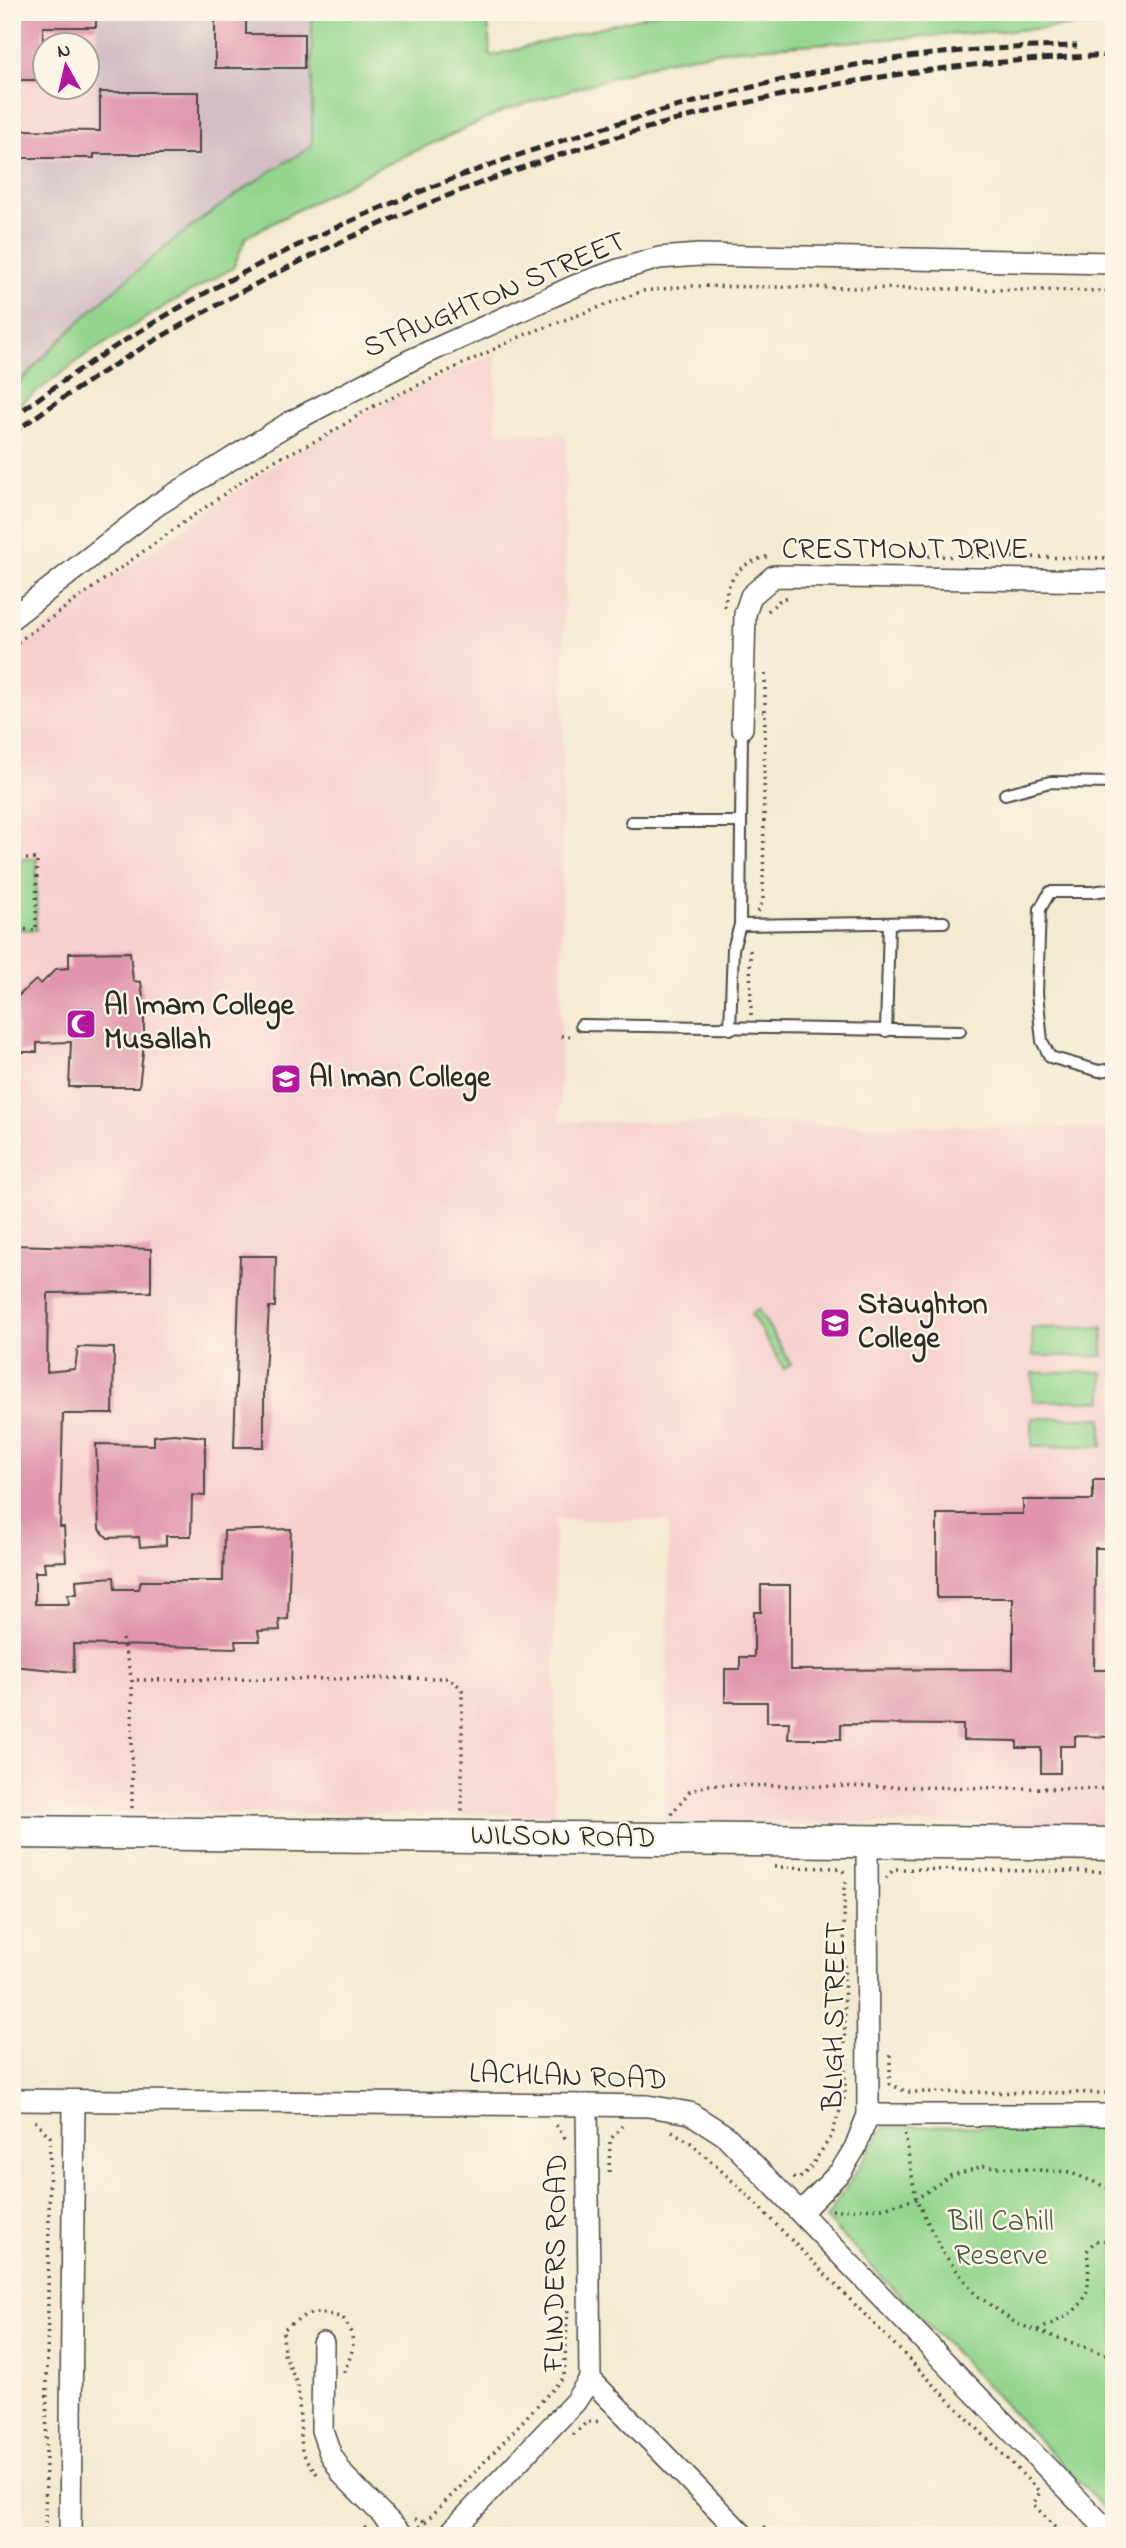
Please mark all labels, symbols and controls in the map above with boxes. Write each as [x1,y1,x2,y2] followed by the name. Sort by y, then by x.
[32,32,102,102] north arrow
[56,37,72,66] text: N
[357,221,633,371] street label: STAUGHTON STREET
[782,529,1028,573] street label: CRESTMONT DRIVE
[104,985,296,1063] place label: Al Imam College Musallah
[64,1007,98,1041] mosque icon: Al Imam College Musallah
[309,1057,492,1102] place label: Al Iman College
[269,1062,303,1096] school or university icon: Al Iman College
[858,1284,988,1363] place label: Staughton College
[818,1306,852,1340] school or university icon: Staughton College
[470,1814,656,1862] street label: WILSON ROAD
[812,1921,860,2112] street label: BLIGH STREET
[468,2053,668,2103] street label: LACHLAN ROAD
[533,2153,581,2374] street label: FLINDERS ROAD
[947,2201,1054,2279] park label: Bill Cahill Reserve

